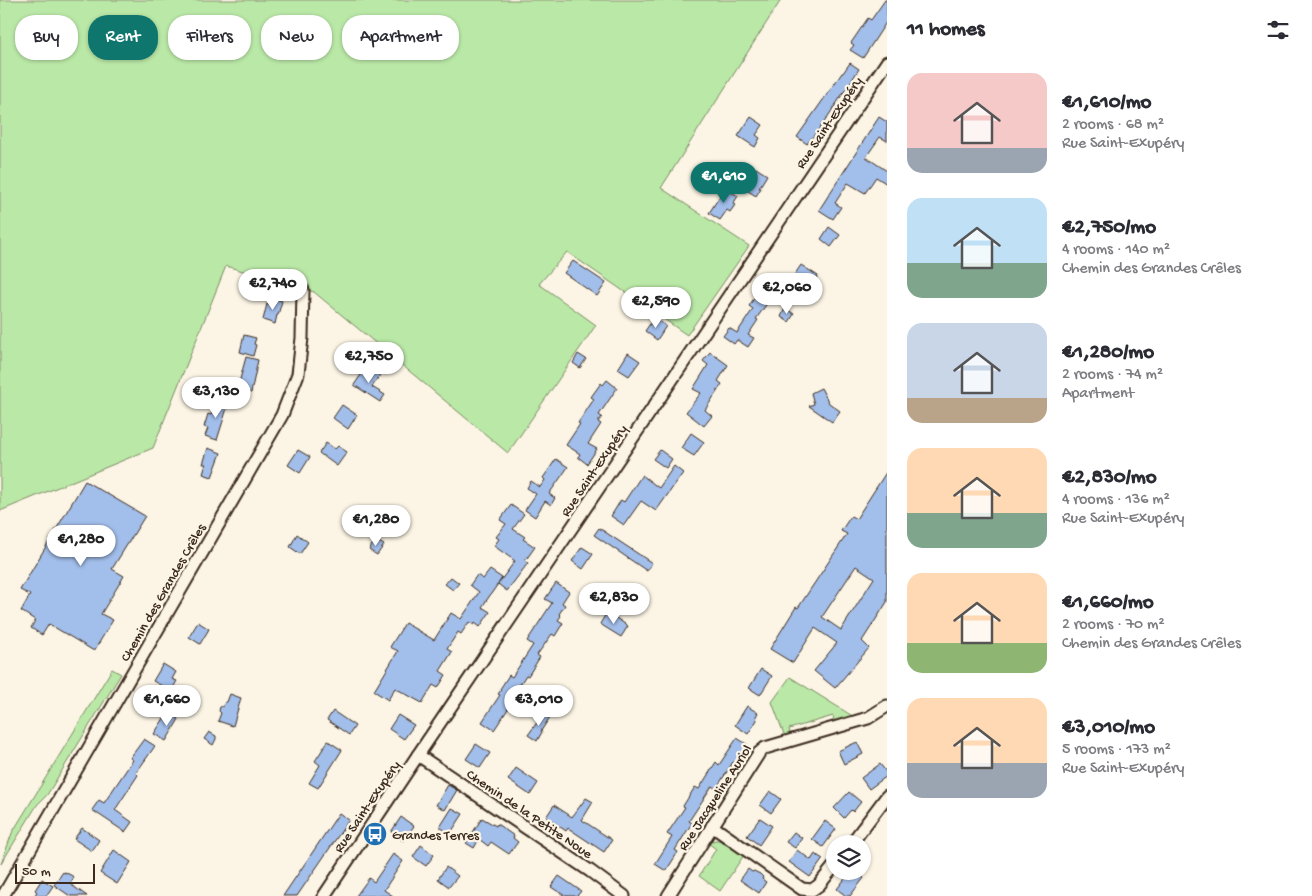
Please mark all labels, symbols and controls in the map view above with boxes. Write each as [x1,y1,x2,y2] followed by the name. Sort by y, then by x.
[15,15,78,60] chip: Buy
[88,15,158,60] chip: Rent
[168,15,251,60] chip: Filters
[261,15,332,60] chip: New
[342,15,459,60] chip: Apartment
[1264,16,1292,44] icon: filters
[907,18,985,43] text: 11 homes
[793,74,867,173] street label: Rue Saint-Exupéry
[1062,91,1151,116] text: €1,610/mo
[947,93,1007,153] icon: home
[1062,116,1164,135] text: 2 rooms · 68 m²
[1062,135,1184,154] text: Rue Saint-Exupéry
[683,162,765,204] pin: €1,610
[702,168,746,187] text: €1,610
[1062,216,1156,241] text: €2,750/mo
[947,218,1007,278] icon: home
[1062,241,1170,260] text: 4 rooms · 140 m²
[1062,260,1241,279] text: Chemin des Grandes Crêles
[232,268,314,311] pin: €2,740
[746,272,828,315] pin: €2,060
[249,275,297,294] text: €2,740
[763,279,811,298] text: €2,060
[615,286,697,329] pin: €2,590
[632,293,680,312] text: €2,590
[1062,341,1154,366] text: €1,280/mo
[328,342,410,384] pin: €2,750
[947,343,1007,403] icon: home
[345,348,393,367] text: €2,750
[1062,366,1163,385] text: 2 rooms · 74 m²
[175,376,257,419] pin: €3,130
[193,383,239,402] text: €3,130
[1062,385,1134,404] text: Apartment
[558,422,632,521] street label: Rue Saint-Exupéry
[1062,466,1157,491] text: €2,830/mo
[947,468,1007,528] icon: home
[1062,491,1170,510] text: 4 rooms · 136 m²
[335,504,417,547] pin: €1,280
[1062,510,1184,529] text: Rue Saint-Exupéry
[353,511,399,530] text: €1,280
[118,520,211,665] street label: Chemin des Grandes Crêles
[40,524,122,567] pin: €1,280
[58,531,104,550] text: €1,280
[573,582,655,625] pin: €2,830
[590,589,638,608] text: €2,830
[1062,591,1154,616] text: €1,660/mo
[947,593,1007,653] icon: home
[1062,616,1165,635] text: 2 rooms · 70 m²
[1062,635,1241,654] text: Chemin des Grandes Crêles
[126,684,208,727] pin: €1,660
[498,684,580,727] pin: €3,010
[144,691,190,710] text: €1,660
[515,691,563,710] text: €3,010
[1062,716,1155,741] text: €3,010/mo
[947,718,1007,778] icon: home
[1062,741,1171,760] text: 5 rooms · 173 m²
[675,742,757,855] street label: Rue Jacqueline Auriol
[331,758,405,857] street label: Rue Saint-Exupéry
[1062,760,1184,779] text: Rue Saint-Exupéry
[462,767,595,864] street label: Chemin de la Petite Noue
[362,821,388,847] bus stop icon: Grandes Terres
[392,828,480,845] place label: Grandes Terres
[826,835,871,880] map controls
[826,835,871,880] button: layers
[15,861,95,884] scale bar
[22,864,51,881] text: 50 m

